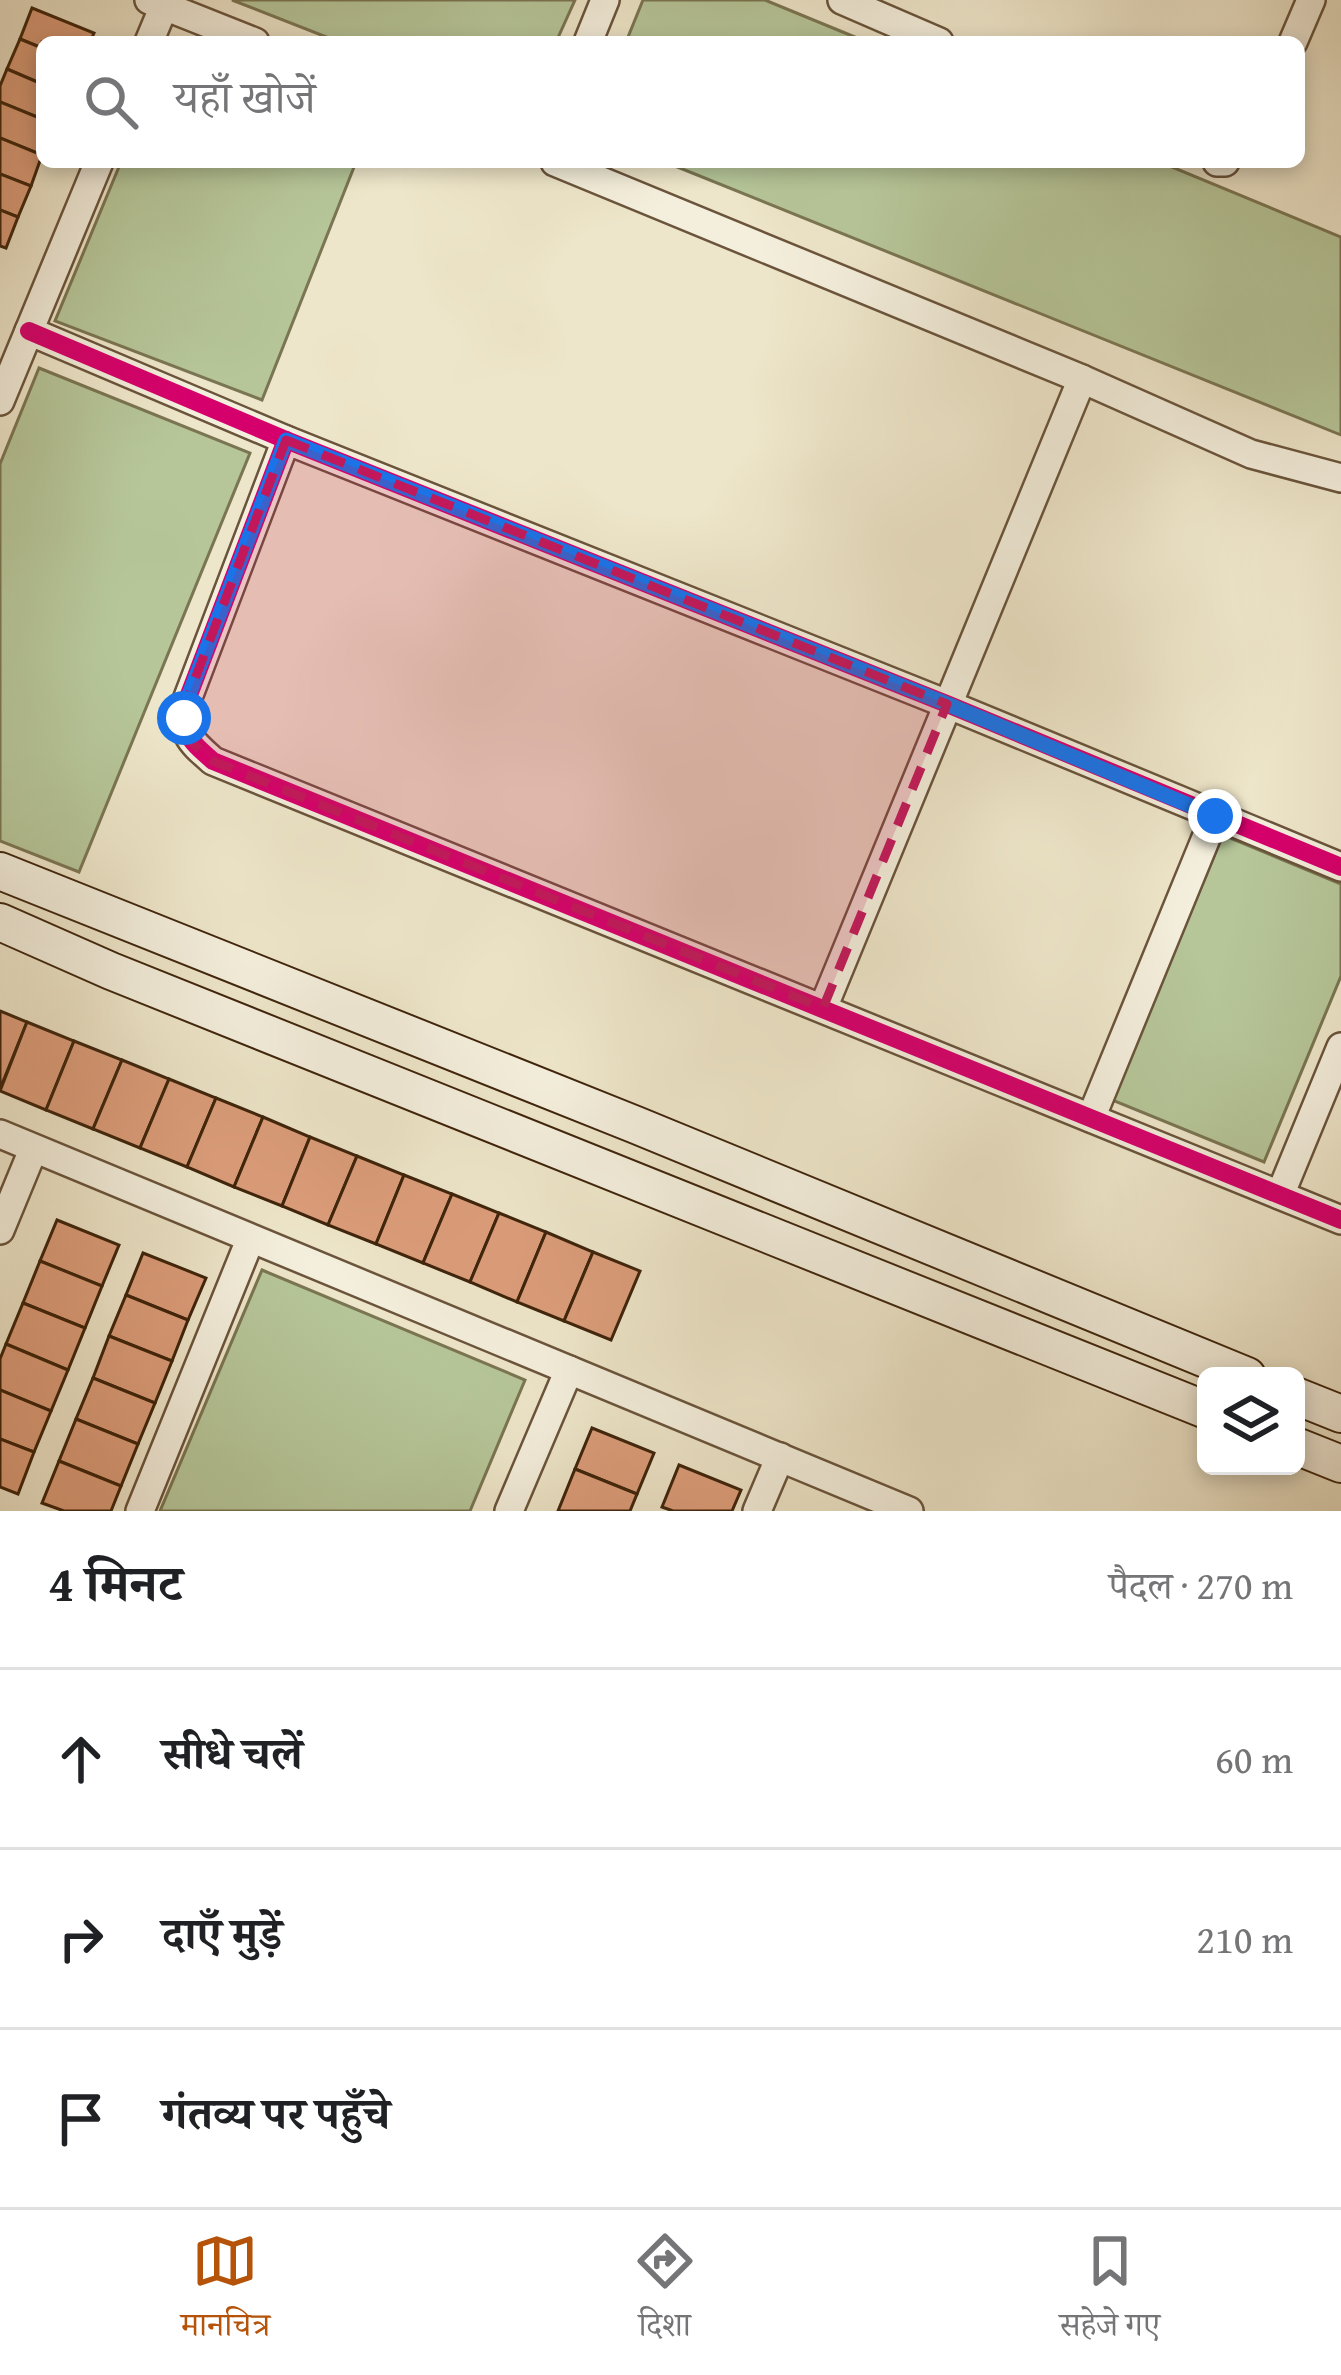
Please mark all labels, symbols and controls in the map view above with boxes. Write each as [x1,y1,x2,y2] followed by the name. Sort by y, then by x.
[36,36,1305,168] search box
[174,64,316,129] text: यहाँ खोजें
[78,69,144,135] icon: search
[157,691,211,745] route start
[1188,789,1242,843] route end
[1197,1367,1305,1475] map controls
[1197,1367,1305,1475] button: layers
[48,1545,182,1620] text: 4 मिनट
[1109,1556,1293,1613] text: पैदल · 270 m
[162,1720,302,1785] text: सीधे चलें
[48,1726,114,1792] icon: ahead
[1215,1730,1293,1787] text: 60 m
[162,1900,282,1965] text: दाएँ मुड़ें
[48,1906,114,1972] icon: right
[1196,1910,1293,1967] text: 210 m
[162,2080,390,2145] text: गंतव्य पर पहुँचे
[48,2086,114,2152] icon: arrive
[181,2228,270,2357] tab: मानचित्र
[632,2228,698,2357] tab: दिशा
[1059,2228,1160,2357] tab: सहेजे गए

